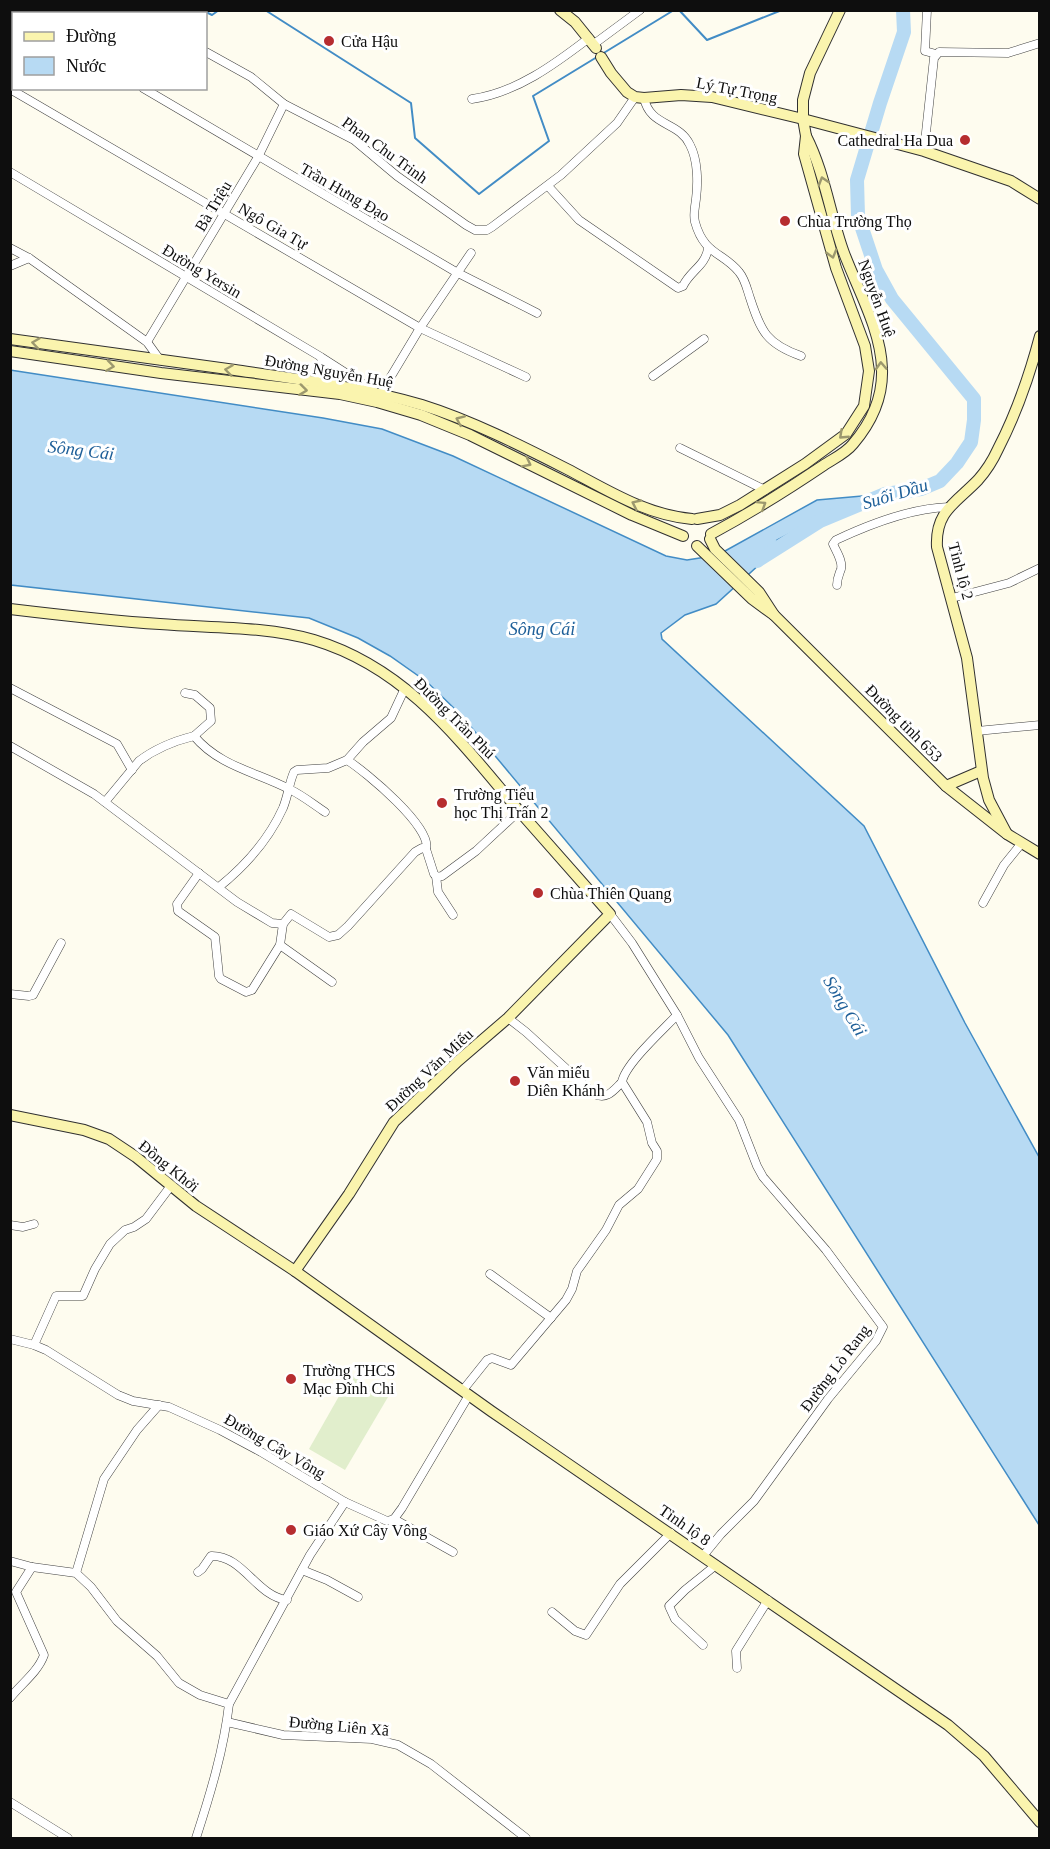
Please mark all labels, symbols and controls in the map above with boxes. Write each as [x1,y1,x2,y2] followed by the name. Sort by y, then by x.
[12,12,207,90] legend
[66,26,116,46] text: Đường
[341,33,398,50] place label: Cửa Hậu
[322,34,336,48] marker: Cửa Hậu
[66,56,106,76] text: Nước
[695,74,779,107] street label: Lý Tự Trọng
[339,113,431,187] street label: Phan Chu Trinh
[837,132,953,149] place label: Cathedral Ha Dua
[958,133,972,147] marker: Cathedral Ha Dua
[297,160,393,225] street label: Trần Hưng Đạo
[818,176,830,187] one-way arrow
[191,178,235,234] street label: Bà Triệu
[235,199,312,254] street label: Ngô Gia Tự
[797,213,912,231] place label: Chùa Trường Thọ
[778,214,792,228] marker: Chùa Trường Thọ
[159,241,245,302] street label: Đường Yersin
[825,248,837,259] one-way arrow
[854,257,899,339] street label: Nguyễn Huệ
[32,337,41,349] one-way arrow
[263,351,394,392] street label: Đường Nguyễn Huệ
[105,359,115,371] one-way arrow
[874,362,887,371] one-way arrow
[225,364,234,376] one-way arrow
[299,383,308,396] one-way arrow
[455,415,466,427] one-way arrow
[839,428,849,439] one-way arrow
[47,436,115,464] water label: Sông Cái
[521,455,532,467] one-way arrow
[860,475,930,513] water label: Suối Dầu
[631,500,642,512] one-way arrow
[755,501,766,512] one-way arrow
[945,540,977,602] street label: Tỉnh lộ 2
[509,619,575,639] water label: Sông Cái
[410,674,499,763] street label: Đường Trần Phú
[861,681,946,766] street label: Đường tỉnh 653
[454,786,548,821] place label: Trường Tiểu học Thị Trấn 2
[435,796,449,810] marker: Trường Tiểu học Thị Trấn 2
[550,885,671,903] place label: Chùa Thiên Quang
[531,886,545,900] marker: Chùa Thiên Quang
[819,972,871,1040] water label: Sông Cái
[382,1025,477,1115] street label: Đường Văn Miếu
[527,1064,605,1099] place label: Văn miếu Diên Khánh
[508,1074,522,1088] marker: Văn miếu Diên Khánh
[135,1137,203,1196] street label: Đồng Khởi
[797,1321,874,1415] street label: Đường Lò Rang
[303,1362,395,1397] place label: Trường THCS Mạc Đĩnh Chi
[284,1372,298,1386] marker: Trường THCS Mạc Đĩnh Chi
[221,1410,328,1483] street label: Đường Cây Vông
[656,1501,714,1549] street label: Tỉnh lộ 8
[303,1522,427,1540] place label: Giáo Xứ Cây Vông
[284,1523,298,1537] marker: Giáo Xứ Cây Vông
[288,1713,390,1740] street label: Đường Liên Xã

